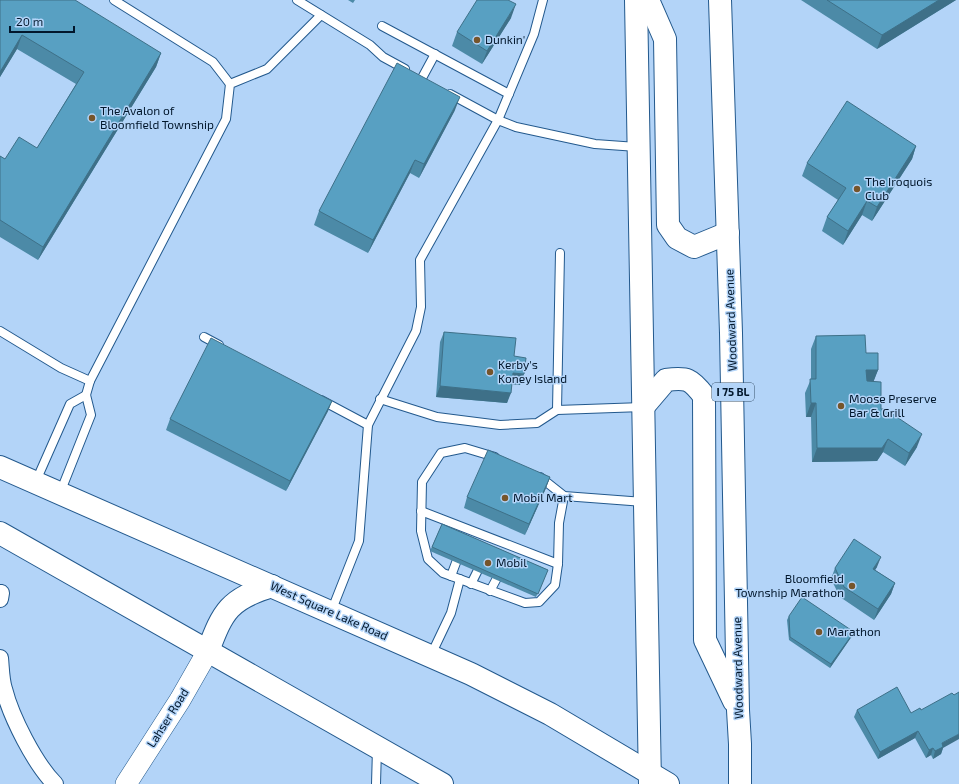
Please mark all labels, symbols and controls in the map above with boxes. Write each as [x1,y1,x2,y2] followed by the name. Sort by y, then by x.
[10,8,74,34] scale bar
[16,14,43,28] text: 20 m
[485,32,525,46] place label: Dunkin'
[472,35,482,45] marker: Dunkin'
[100,103,214,131] place label: The Avalon of Bloomfield Township
[87,113,97,123] marker: The Avalon of Bloomfield Township
[865,174,932,202] place label: The Iroquois Club
[852,184,862,194] marker: The Iroquois Club
[721,269,739,371] street label: Woodward Avenue
[498,357,567,385] place label: Kerby's Koney Island
[485,367,495,377] marker: Kerby's Koney Island
[712,383,754,401] road number: I 75 BL
[849,391,937,419] place label: Moose Preserve Bar & Grill
[836,401,846,411] marker: Moose Preserve Bar & Grill
[513,490,573,504] place label: Mobil Mart
[500,493,510,503] marker: Mobil Mart
[496,555,527,569] place label: Mobil
[483,558,493,568] marker: Mobil
[735,571,844,599] place label: Bloomfield Township Marathon
[268,578,390,642] street label: West Square Lake Road
[847,581,857,591] marker: Bloomfield Township Marathon
[729,617,745,719] street label: Woodward Avenue
[827,624,881,638] place label: Marathon
[814,627,824,637] marker: Marathon
[143,685,191,750] street label: Lahser Road

